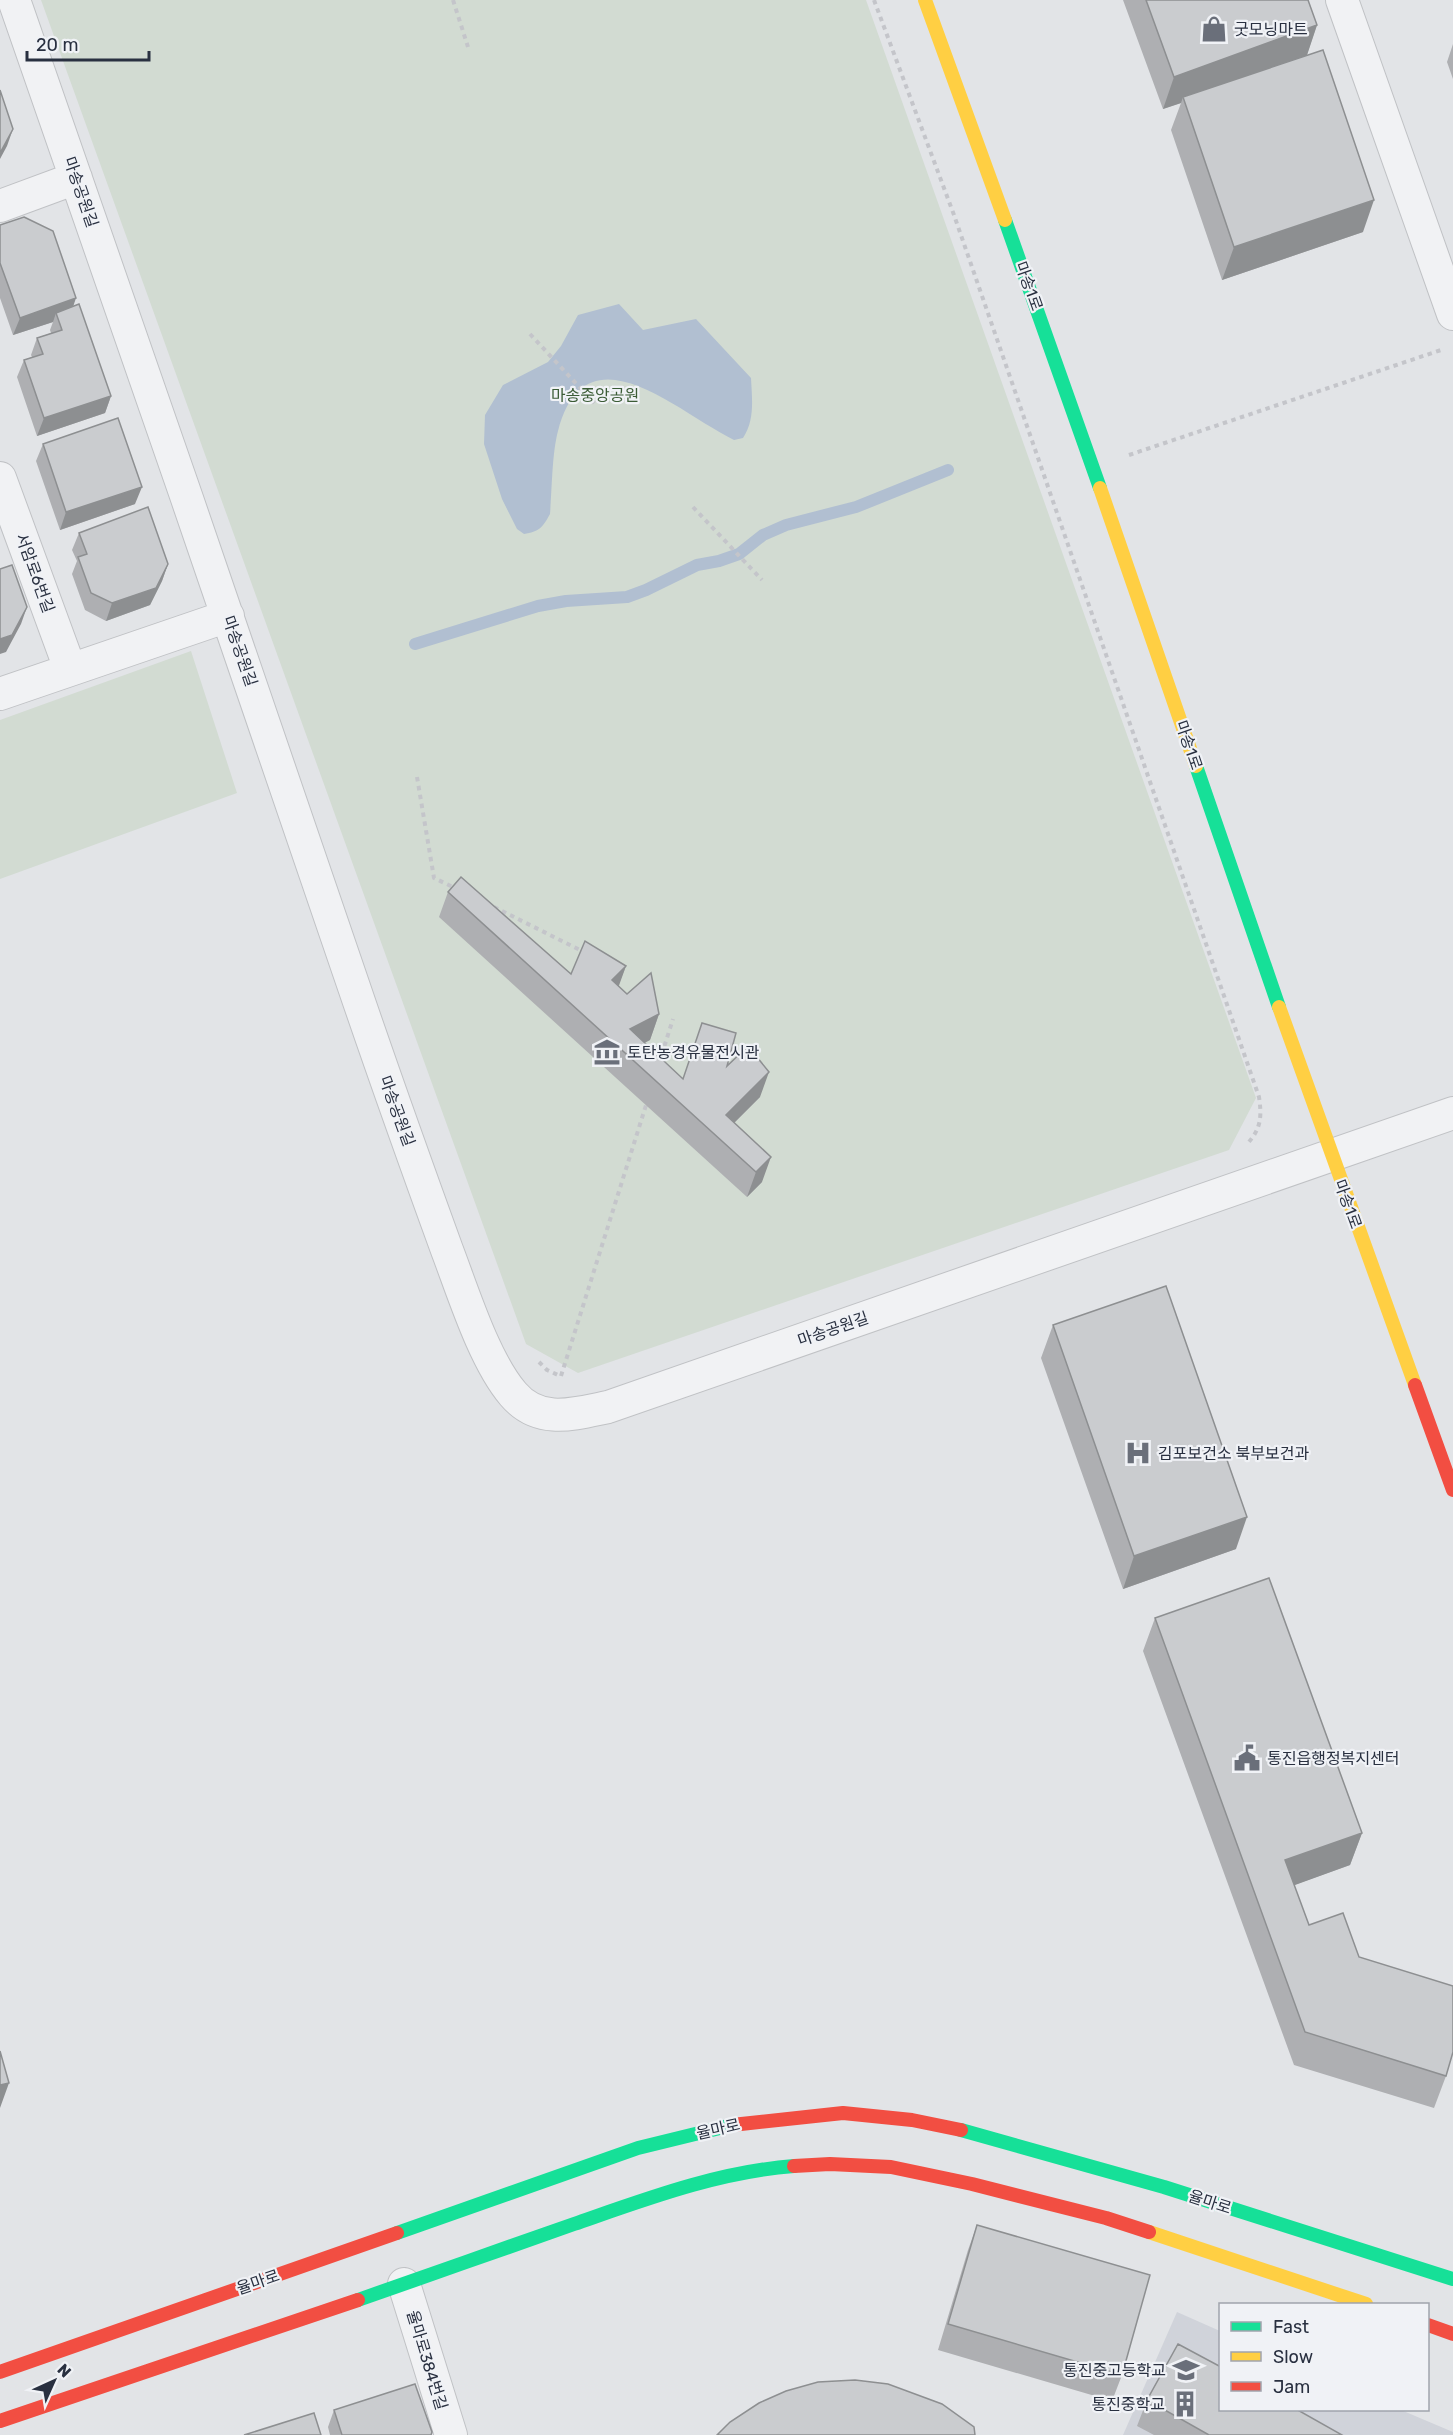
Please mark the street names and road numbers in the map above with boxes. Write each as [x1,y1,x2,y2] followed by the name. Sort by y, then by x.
[60,154,102,230] street label: 마송공원길
[1011,259,1047,313] street label: 마송1로
[12,531,58,615] street label: 서암로6번길
[219,613,261,689] street label: 마송공원길
[1172,718,1206,772] street label: 마송1로
[375,1073,419,1149] street label: 마송공원길
[1330,1177,1366,1231] street label: 마송1로
[795,1308,871,1350] street label: 마송공원길
[694,2115,742,2143] street label: 율마로
[1186,2186,1234,2218] street label: 율마로
[234,2266,282,2298] street label: 율마로
[403,2308,451,2412] street label: 율마로384번길

